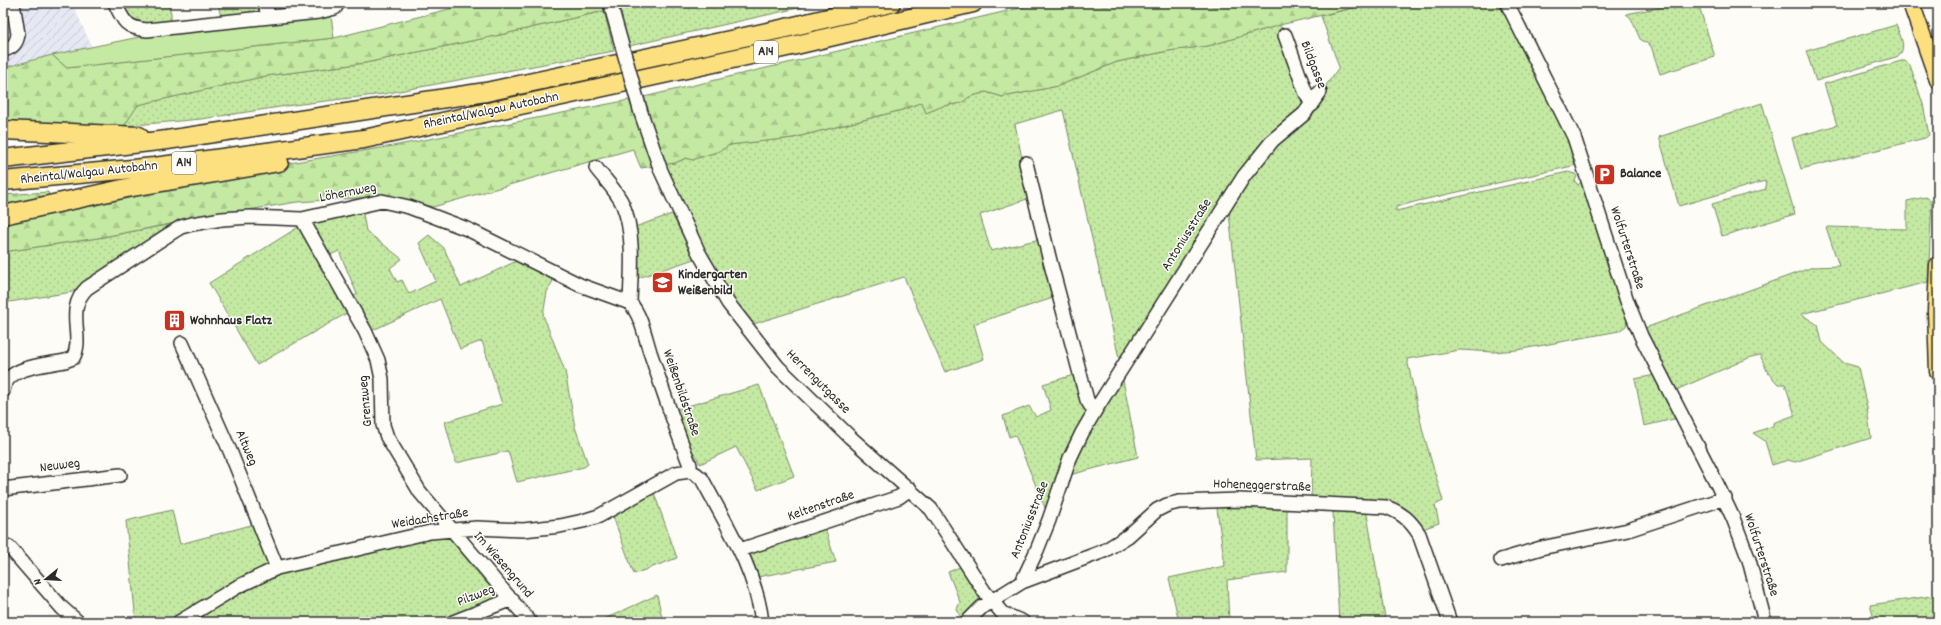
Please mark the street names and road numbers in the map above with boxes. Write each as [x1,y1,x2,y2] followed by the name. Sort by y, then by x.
[1295,38,1331,92] street label: Bildgasse
[754,41,778,63] road number: A14
[421,87,561,135] street label: Rheintal/Walgau Autobahn
[172,152,196,174] road number: A14
[19,156,159,190] street label: Rheintal/Walgau Autobahn
[318,178,378,208] street label: Löhernweg
[1157,195,1217,275] street label: Antoniusstraße
[1604,204,1650,292] street label: Wolfurterstraße
[781,345,855,419] street label: Herrengutgasse
[657,347,705,439] street label: Weißenbildstraße
[354,374,378,428] street label: Grenzweg
[229,427,263,469] street label: Altweg
[39,454,81,478] street label: Neuweg
[1213,474,1311,498] street label: Hoheneggerstraße
[1005,478,1055,562] street label: Antoniusstraße
[785,485,857,527] street label: Keltenstraße
[390,503,470,535] street label: Weidachstraße
[1738,511,1784,599] street label: Wolfurterstraße
[468,527,538,603] street label: Im Wiesengrund
[454,580,498,612] street label: Pilzweg

